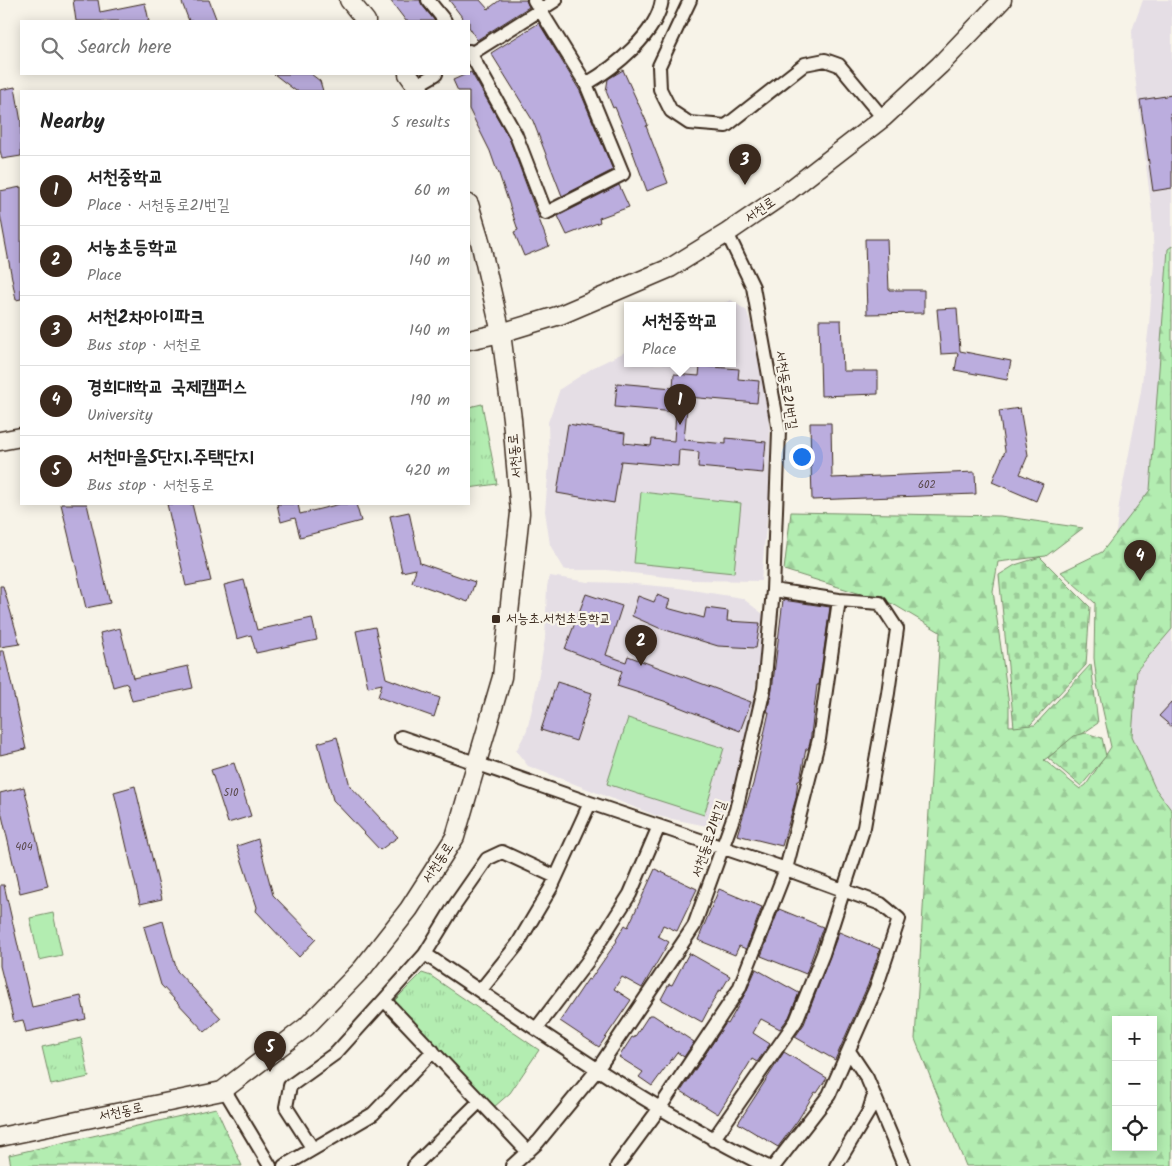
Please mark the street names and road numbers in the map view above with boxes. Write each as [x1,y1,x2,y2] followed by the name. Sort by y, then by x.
[740,191,780,229] street label: 서천로
[769,349,803,432] street label: 서천동로21번길
[502,433,528,479] street label: 서천동로
[686,797,733,880] street label: 서천동로21번길
[417,838,459,888] street label: 서천동로
[97,1097,145,1127] street label: 서천동로

